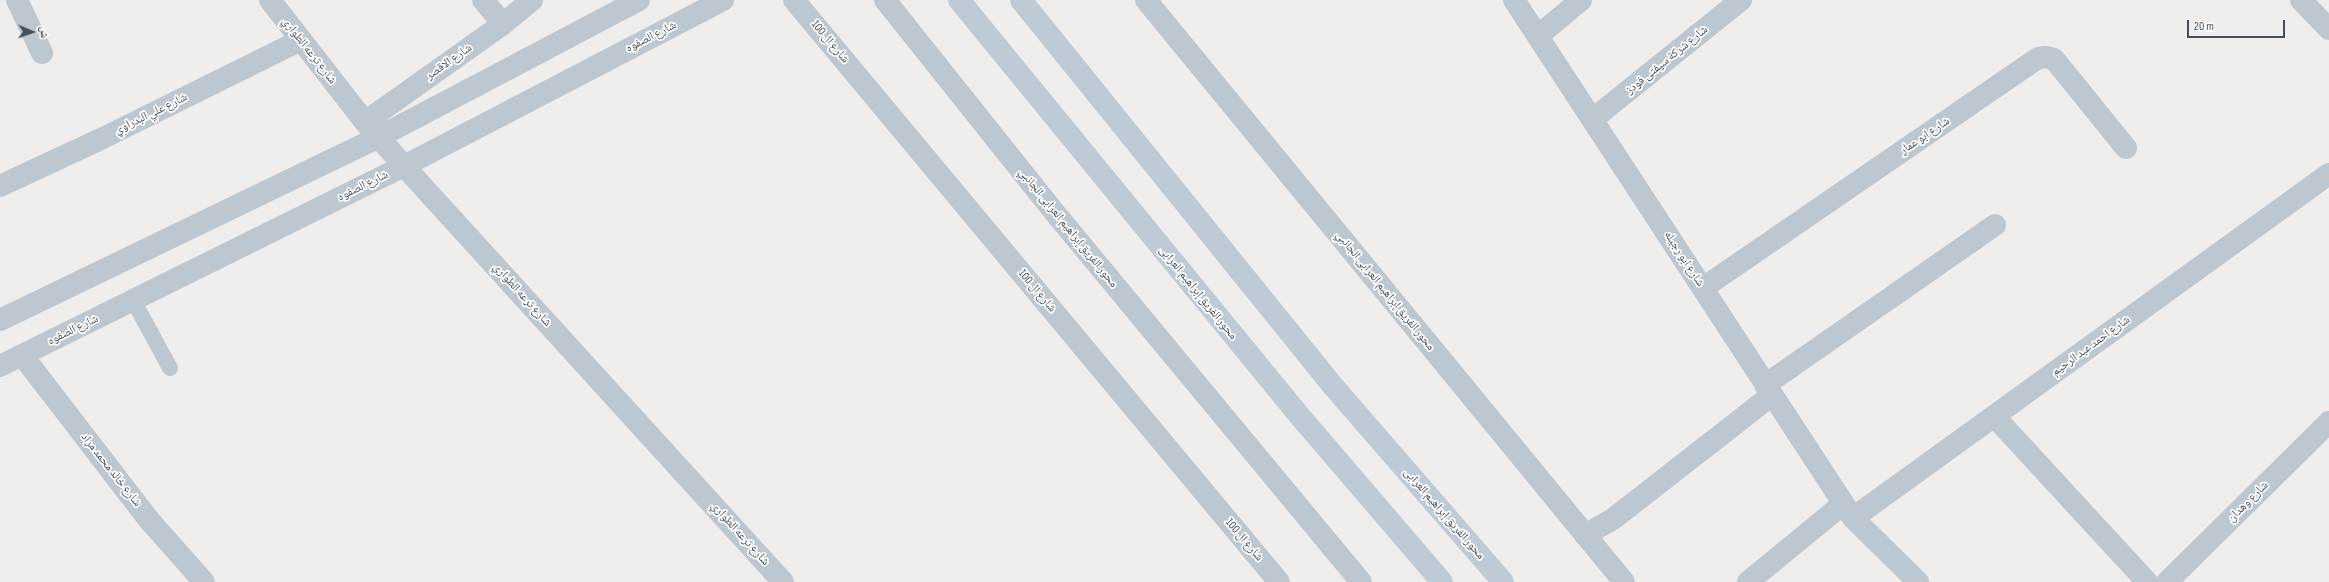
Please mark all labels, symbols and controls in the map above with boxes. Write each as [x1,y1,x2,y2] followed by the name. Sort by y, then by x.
[12,12,52,52] north arrow
[2189,12,2287,38] scale bar
[279,15,339,87] street label: شارع ترعه الطواري
[623,18,679,56] street label: شارع الصفوه
[808,18,852,66] street label: شارع ال 100
[2194,19,2214,34] text: 20 m
[1623,23,1711,97] street label: شارع شركة سيفتى فودز
[38,26,51,38] text: ش
[423,41,475,83] street label: شارع الاقصر
[112,90,190,138] street label: شارع علي البدراوي
[1897,114,1953,158] street label: شارع ابو عمار
[1015,165,1121,291] street label: محور الفريق إبراهيم العرابى الجانبي
[335,168,391,204] street label: شارع الصفوه
[1332,228,1438,354] street label: محور الفريق إبراهيم العرابى الجانبي
[1661,229,1707,289] street label: شارع ابو رجيله
[1156,243,1240,343] street label: محور الفريق إبراهيم العرابى
[490,260,554,330] street label: شارع ترعه الطواري
[1015,267,1059,315] street label: شارع ال 100
[45,312,101,348] street label: شارع الصفوه
[2049,313,2133,379] street label: شارع احمد عبد الرحيم
[78,430,144,510] street label: شارع خالد محمد مراد
[1400,465,1488,563] street label: محور الفريق إبراهيم العرابى
[2225,479,2271,525] street label: شارع وهدان
[708,499,772,569] street label: شارع ترعه الطواري
[1222,516,1266,564] street label: شارع ال 100

